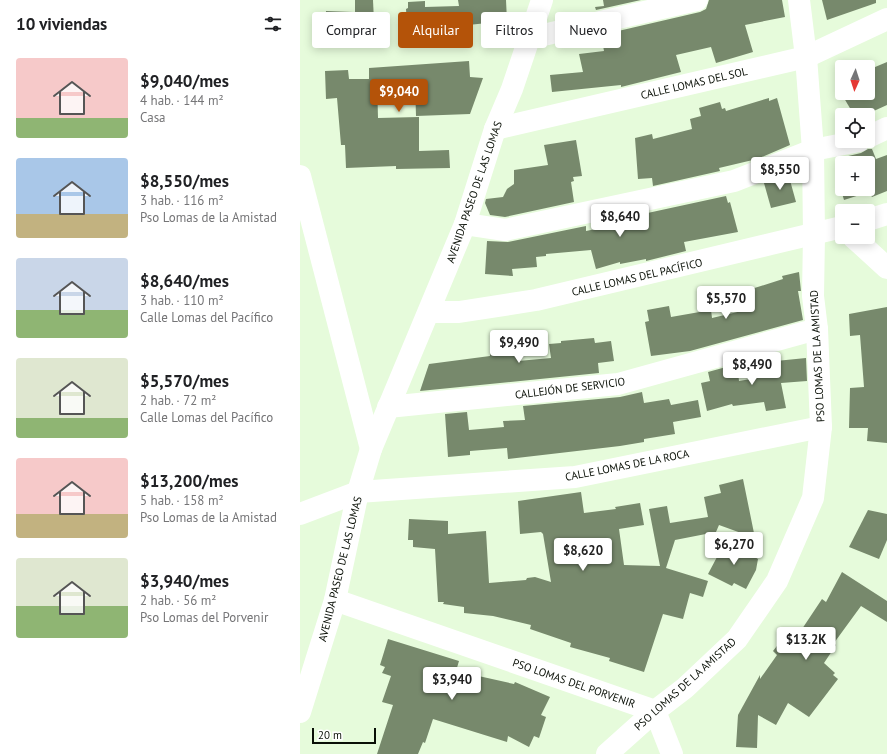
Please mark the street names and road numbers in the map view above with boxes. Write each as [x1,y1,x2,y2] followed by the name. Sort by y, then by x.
[639,64,749,102] street label: CALLE LOMAS DEL SOL
[443,119,505,265] street label: AVENIDA PASEO DE LAS LOMAS
[570,255,704,299] street label: CALLE LOMAS DEL PACÍFICO
[807,290,827,422] street label: PSO LOMAS DE LA AMISTAD
[514,374,626,402] street label: CALLEJÓN DE SERVICIO
[564,446,691,484] street label: CALLE LOMAS DE LA ROCA
[315,495,365,643] street label: AVENIDA PASEO DE LAS LOMAS
[631,635,739,733] street label: PSO LOMAS DE LA AMISTAD
[511,655,638,711] street label: PSO LOMAS DEL PORVENIR

